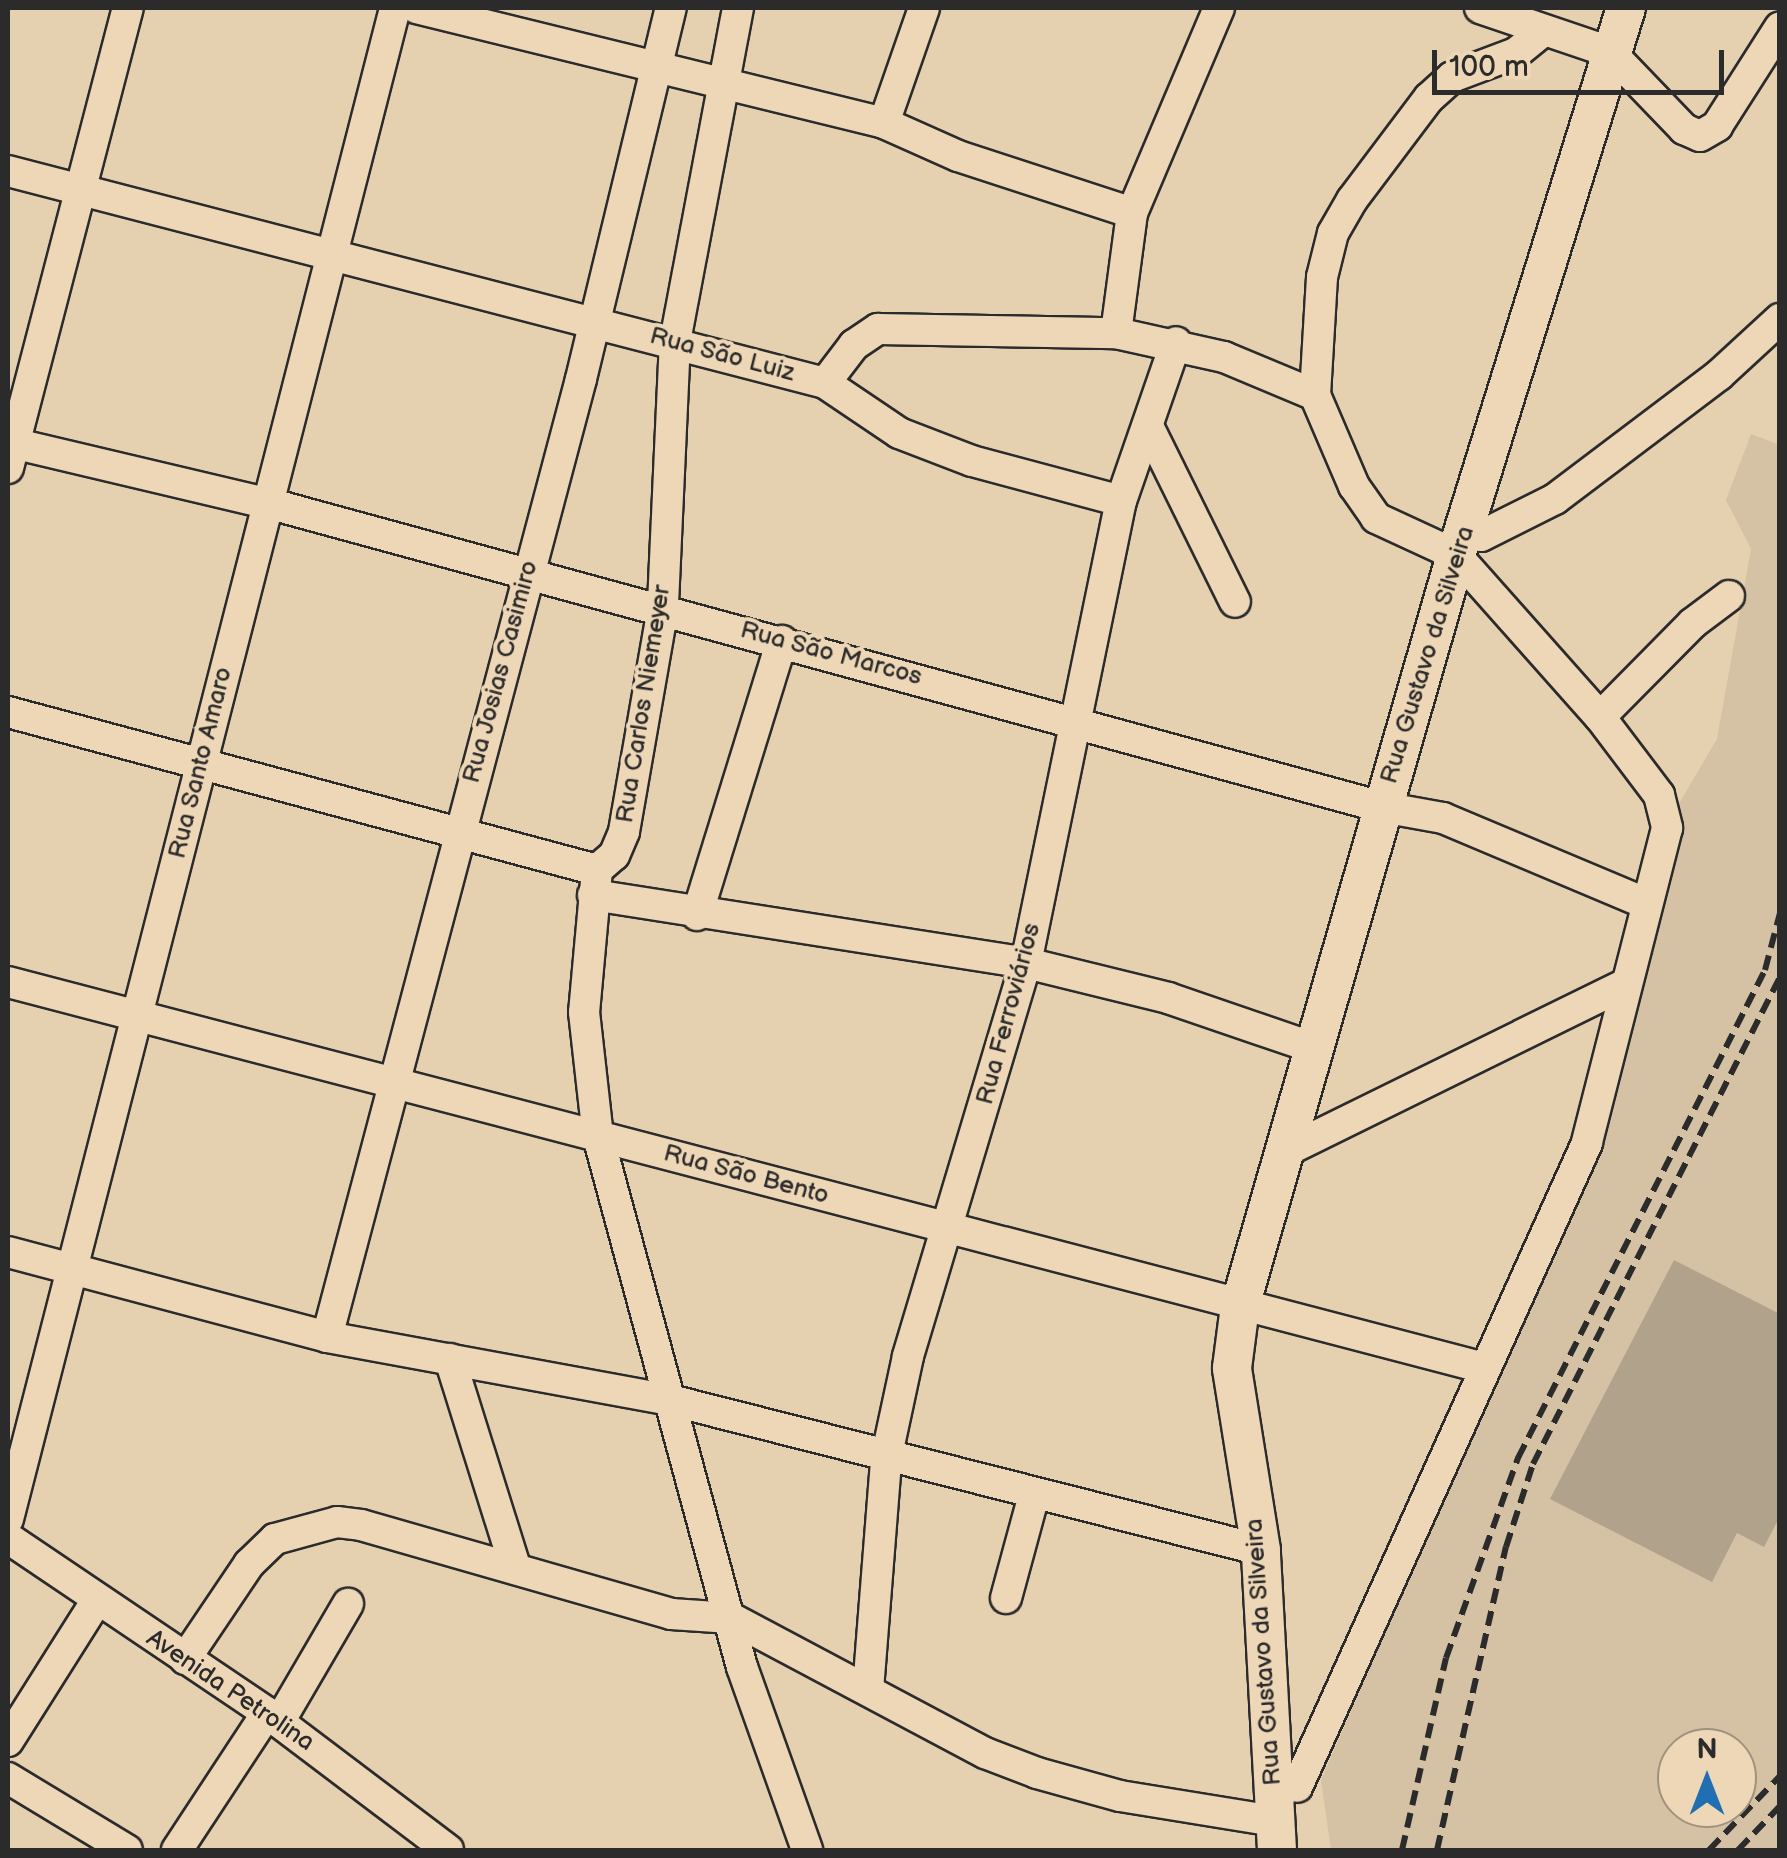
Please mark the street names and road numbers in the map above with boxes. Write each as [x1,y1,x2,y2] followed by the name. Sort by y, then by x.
[646,321,798,389] street label: Rua São Luiz
[1374,522,1482,788] street label: Rua Gustavo da Silveira
[457,557,545,787] street label: Rua Josias Casimiro
[610,583,678,825] street label: Rua Carlos Niemeyer
[737,615,925,693] street label: Rua São Marcos
[163,664,239,862] street label: Rua Santo Amaro
[970,920,1048,1108] street label: Rua Ferroviários
[660,1138,832,1212] street label: Rua São Bento
[1240,1517,1288,1787] street label: Rua Gustavo da Silveira
[140,1624,320,1758] street label: Avenida Petrolina

